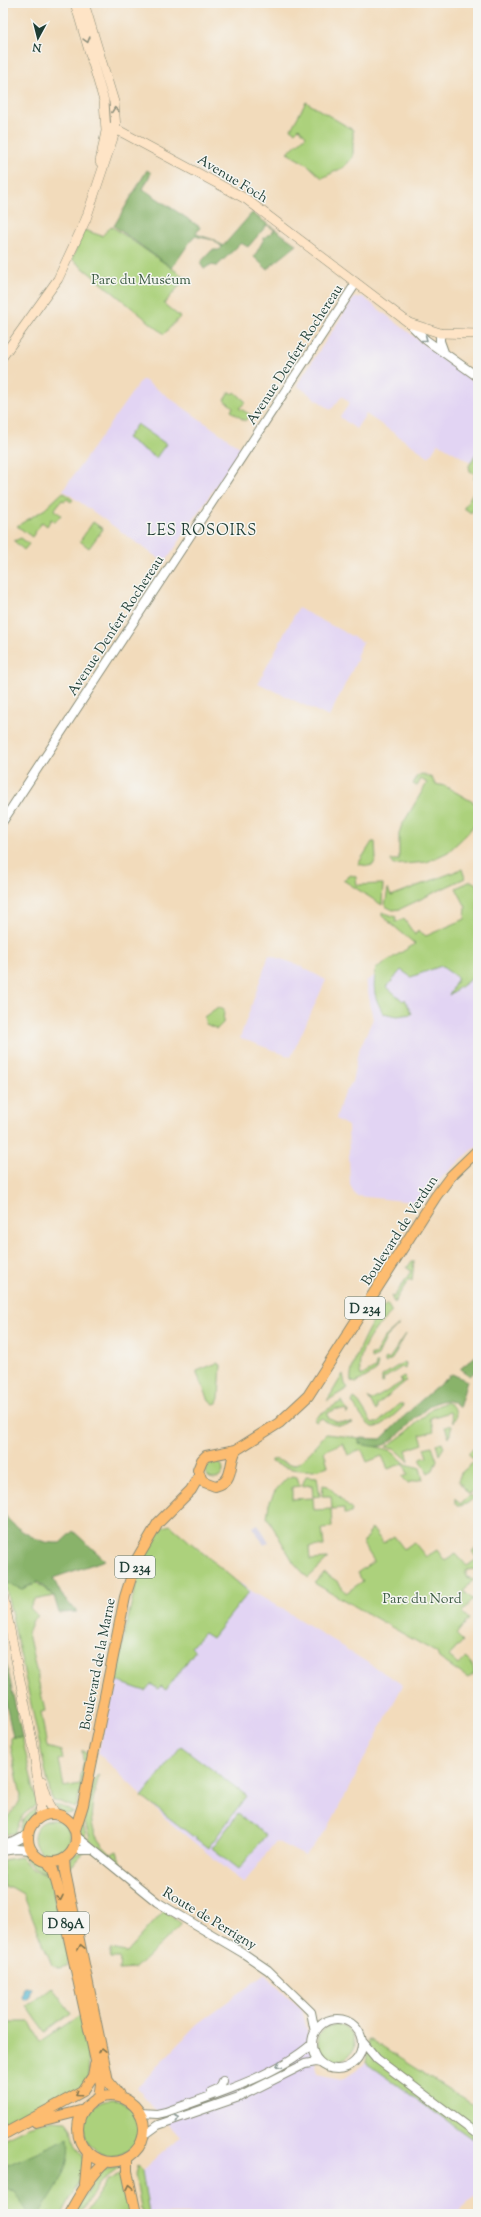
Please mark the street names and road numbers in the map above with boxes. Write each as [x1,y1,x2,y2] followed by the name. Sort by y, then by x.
[193,151,271,209] street label: Avenue Foch
[243,281,349,429] street label: Avenue Denfert Rochereau
[64,552,170,700] street label: Avenue Denfert Rochereau
[358,1172,444,1290] street label: Boulevard de Verdun
[345,1297,385,1319] road number: D 234
[115,1556,155,1578] road number: D 234
[76,1597,122,1732] street label: Boulevard de la Marne
[158,1884,260,1956] street label: Route de Perrigny
[43,1912,89,1934] road number: D 89A

